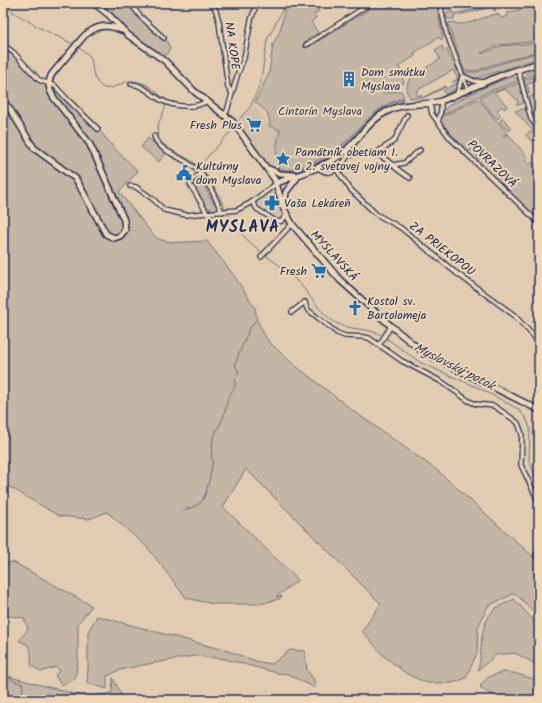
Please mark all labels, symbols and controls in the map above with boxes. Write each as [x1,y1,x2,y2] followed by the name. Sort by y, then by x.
[219,21,245,72] street label: NA KOPE
[361,63,425,96] place label: Dom smútku Myslava
[340,70,358,88] building icon: Dom smútku Myslava
[278,102,362,121] park label: Cintorín Myslava
[190,116,242,135] place label: Fresh Plus
[245,116,263,134] supermarket icon: Fresh Plus
[463,135,521,193] street label: POVRAZOVÁ
[295,143,398,176] place label: Pamätník obetiam 1. a 2. svetovej vojny
[274,150,292,168] place icon: Pamätník obetiam 1. a 2. svetovej vojny
[196,157,262,190] place label: Kultúrny dom Myslava
[175,164,193,182] public building icon: Kultúrny dom Myslava
[263,194,281,212] pharmacy icon: Vaša Lekáreň
[284,194,351,213] place label: Vaša Lekáreň
[206,215,280,240] district label: MYSLAVA
[405,217,479,281] street label: ZA PRIEKOPOU
[306,226,362,286] street label: MYSLAVSKÁ
[280,262,307,281] place label: Fresh
[310,262,328,280] supermarket icon: Fresh
[367,292,427,325] place label: Kostol sv. Bartolomeja
[346,299,364,317] church icon: Kostol sv. Bartolomeja
[410,338,500,397] water label: Myslavský potok

